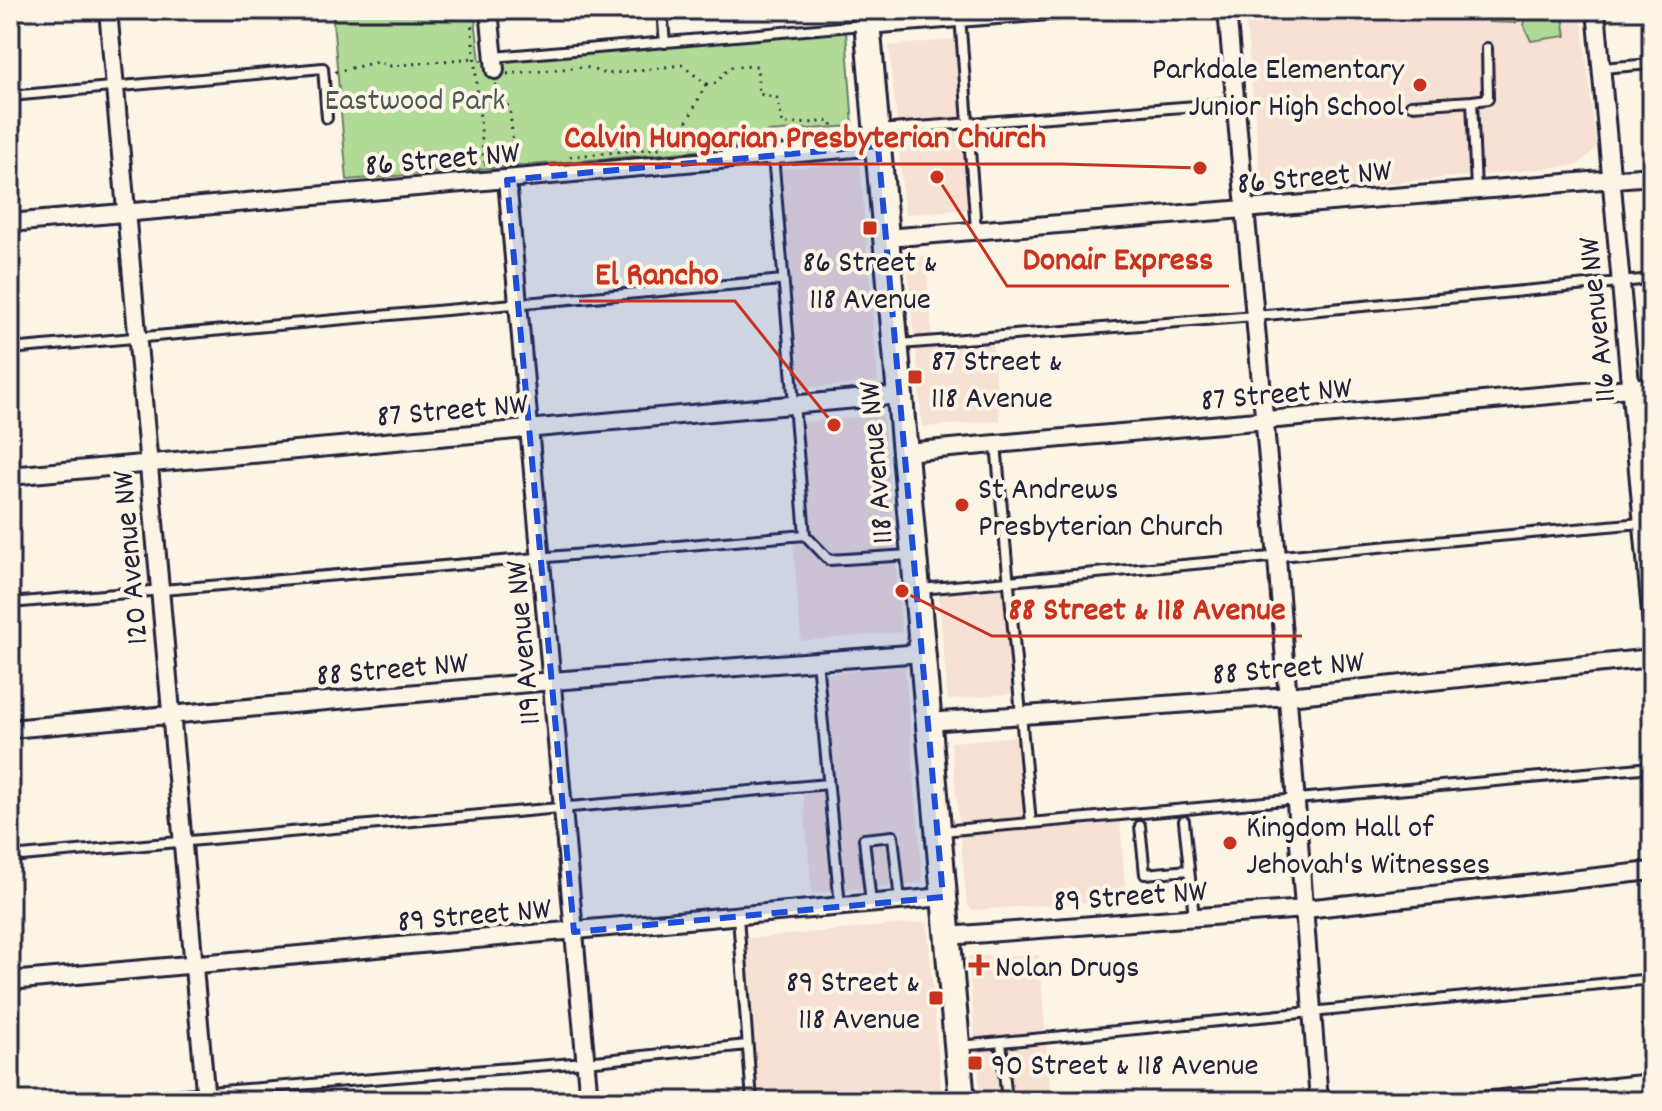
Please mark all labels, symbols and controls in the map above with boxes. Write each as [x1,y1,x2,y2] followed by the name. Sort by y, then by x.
[1152,49,1405,132] place label: Parkdale Elementary Junior High School
[1411,76,1429,94] marker: Parkdale Elementary Junior High School
[325,80,505,126] park label: Eastwood Park
[548,106,1062,164] callout: Calvin Hungarian Presbyterian Church
[564,116,1046,165] text: Calvin Hungarian Presbyterian Church
[363,132,522,192] street label: 86 Street NW
[1235,150,1394,210] street label: 86 Street NW
[861,219,879,237] marker: 86 Street & 118 Avenue
[1007,228,1229,286] callout: Donair Express
[1568,234,1632,404] street label: 116 Avenue NW
[1023,238,1213,287] text: Donair Express
[802,242,938,325] place label: 86 Street & 118 Avenue
[579,243,735,301] callout: El Rancho
[595,253,719,302] text: El Rancho
[931,341,1063,424] place label: 87 Street & 118 Avenue
[1199,367,1355,427] street label: 87 Street NW
[906,368,924,386] marker: 87 Street & 118 Avenue
[849,379,909,546] street label: 118 Avenue NW
[375,383,531,443] street label: 87 Street NW
[102,468,164,647] street label: 120 Avenue NW
[978,469,1223,552] place label: St Andrews Presbyterian Church
[953,496,971,514] marker: St Andrews Presbyterian Church
[496,558,556,727] street label: 119 Avenue NW
[992,578,1302,636] callout: 88 Street & 118 Avenue
[1008,588,1286,637] text: 88 Street & 118 Avenue
[1211,641,1367,701] street label: 88 Street NW
[315,642,471,702] street label: 88 Street NW
[1246,807,1490,890] place label: Kingdom Hall of Jehovah's Witnesses
[1221,834,1239,852] marker: Kingdom Hall of Jehovah's Witnesses
[1052,871,1209,927] street label: 89 Street NW
[396,888,554,948] street label: 89 Street NW
[995,947,1139,993] place label: Nolan Drugs
[970,956,988,974] marker: Nolan Drugs
[786,962,920,1045] place label: 89 Street & 118 Avenue
[927,989,945,1007] marker: 89 Street & 118 Avenue
[991,1045,1259,1091] place label: 90 Street & 118 Avenue
[966,1054,984,1072] marker: 90 Street & 118 Avenue

